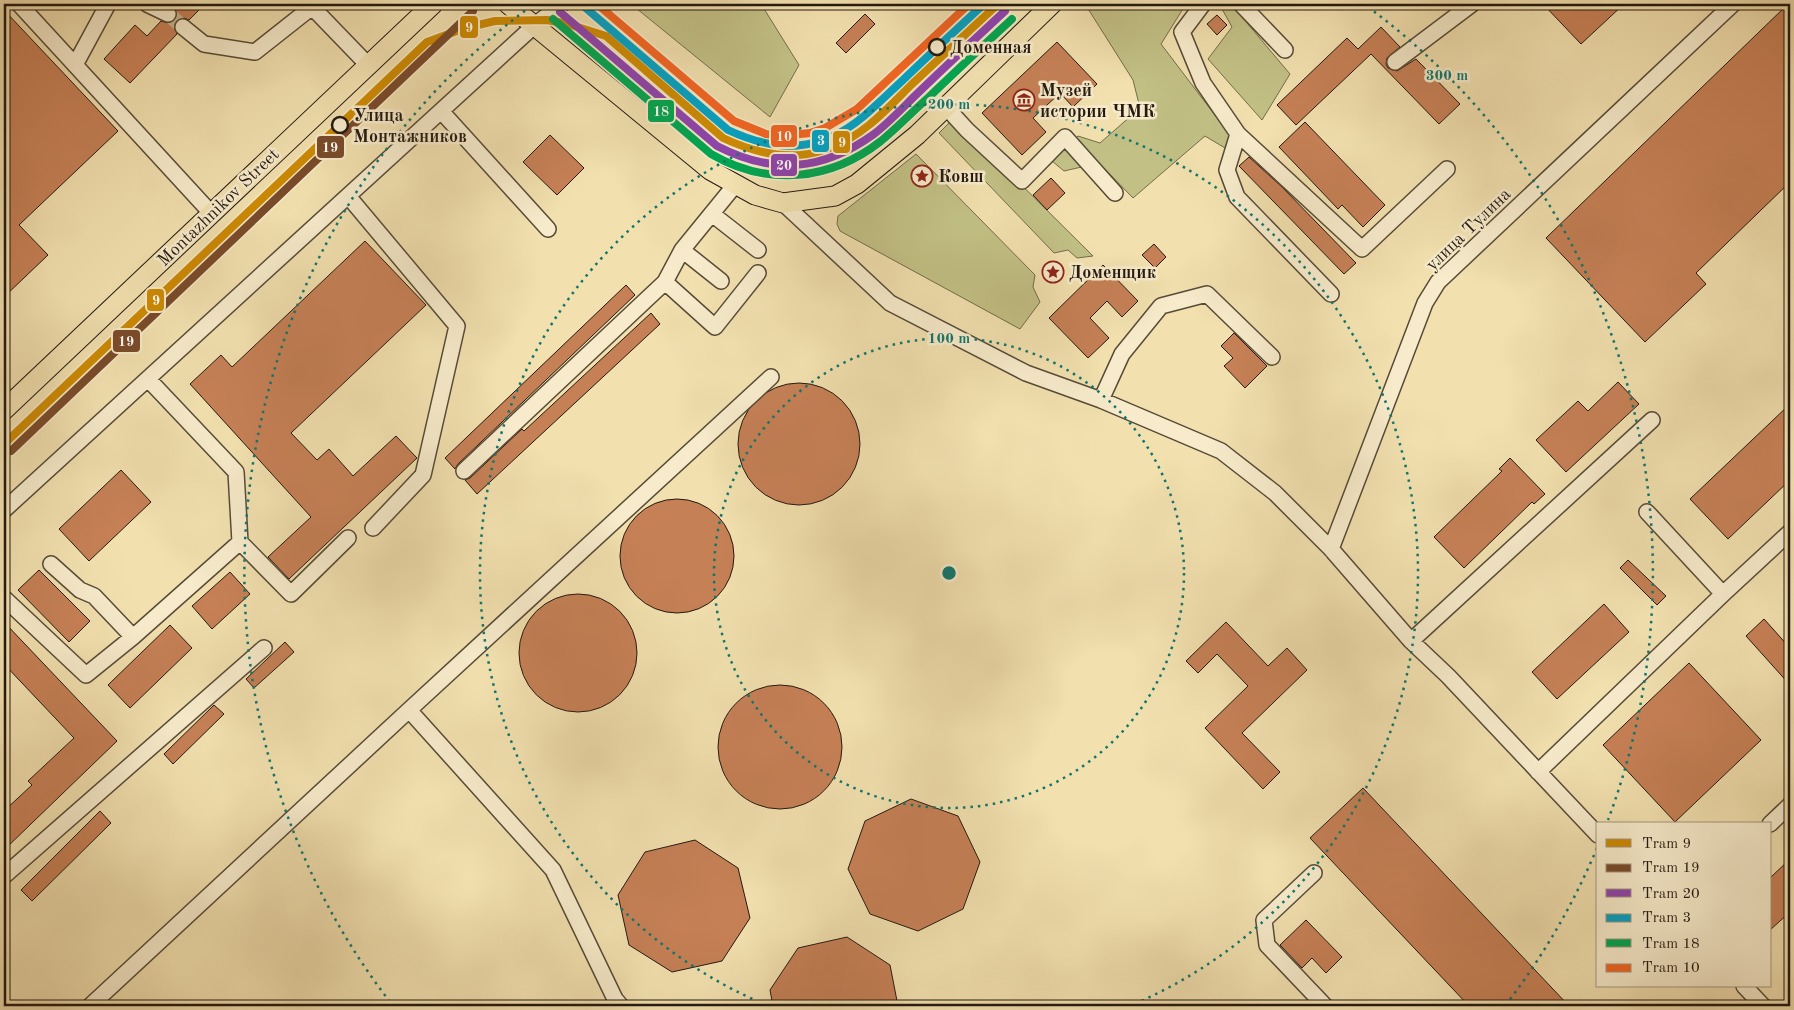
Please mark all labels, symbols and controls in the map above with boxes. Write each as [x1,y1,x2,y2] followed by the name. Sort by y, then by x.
[459,15,479,39] line badge: 9
[465,21,473,35] text: 9
[928,38,946,56] marker: Доменная
[950,39,1032,57] place label: Доменная
[1426,69,1468,84] text: 300 m
[1040,82,1155,121] place label: Музей истории ЧМК
[1012,88,1036,112] museum icon: Музей истории ЧМК
[928,98,970,113] text: 200 m
[647,99,675,123] line badge: 18
[653,105,669,119] text: 18
[353,107,467,146] place label: Улица Монтажников
[331,116,349,134] marker: Улица Монтажников
[770,124,798,148] line badge: 10
[811,129,830,153] line badge: 3
[776,130,792,144] text: 10
[832,130,851,154] line badge: 9
[817,134,825,148] text: 3
[316,135,345,159] line badge: 19
[838,136,846,150] text: 9
[322,141,338,155] text: 19
[155,145,283,270] street label: Montazhnikov Street
[770,153,798,177] line badge: 20
[776,159,792,173] text: 20
[910,164,934,188] place icon: Ковш
[938,168,984,186] place label: Ковш
[1423,185,1515,274] street label: улица Тулина
[1041,260,1065,284] place icon: Доменщик
[1069,264,1157,282] place label: Доменщик
[146,288,165,312] line badge: 9
[152,294,160,308] text: 9
[112,329,141,353] line badge: 19
[928,332,970,347] text: 100 m
[118,335,134,349] text: 19
[940,564,958,582] centre of rings
[1596,822,1772,988] legend
[1642,837,1691,852] text: Tram 9
[1642,861,1700,876] text: Tram 19
[1642,887,1700,902] text: Tram 20
[1642,911,1691,926] text: Tram 3
[1642,937,1700,952] text: Tram 18
[1642,961,1700,976] text: Tram 10

